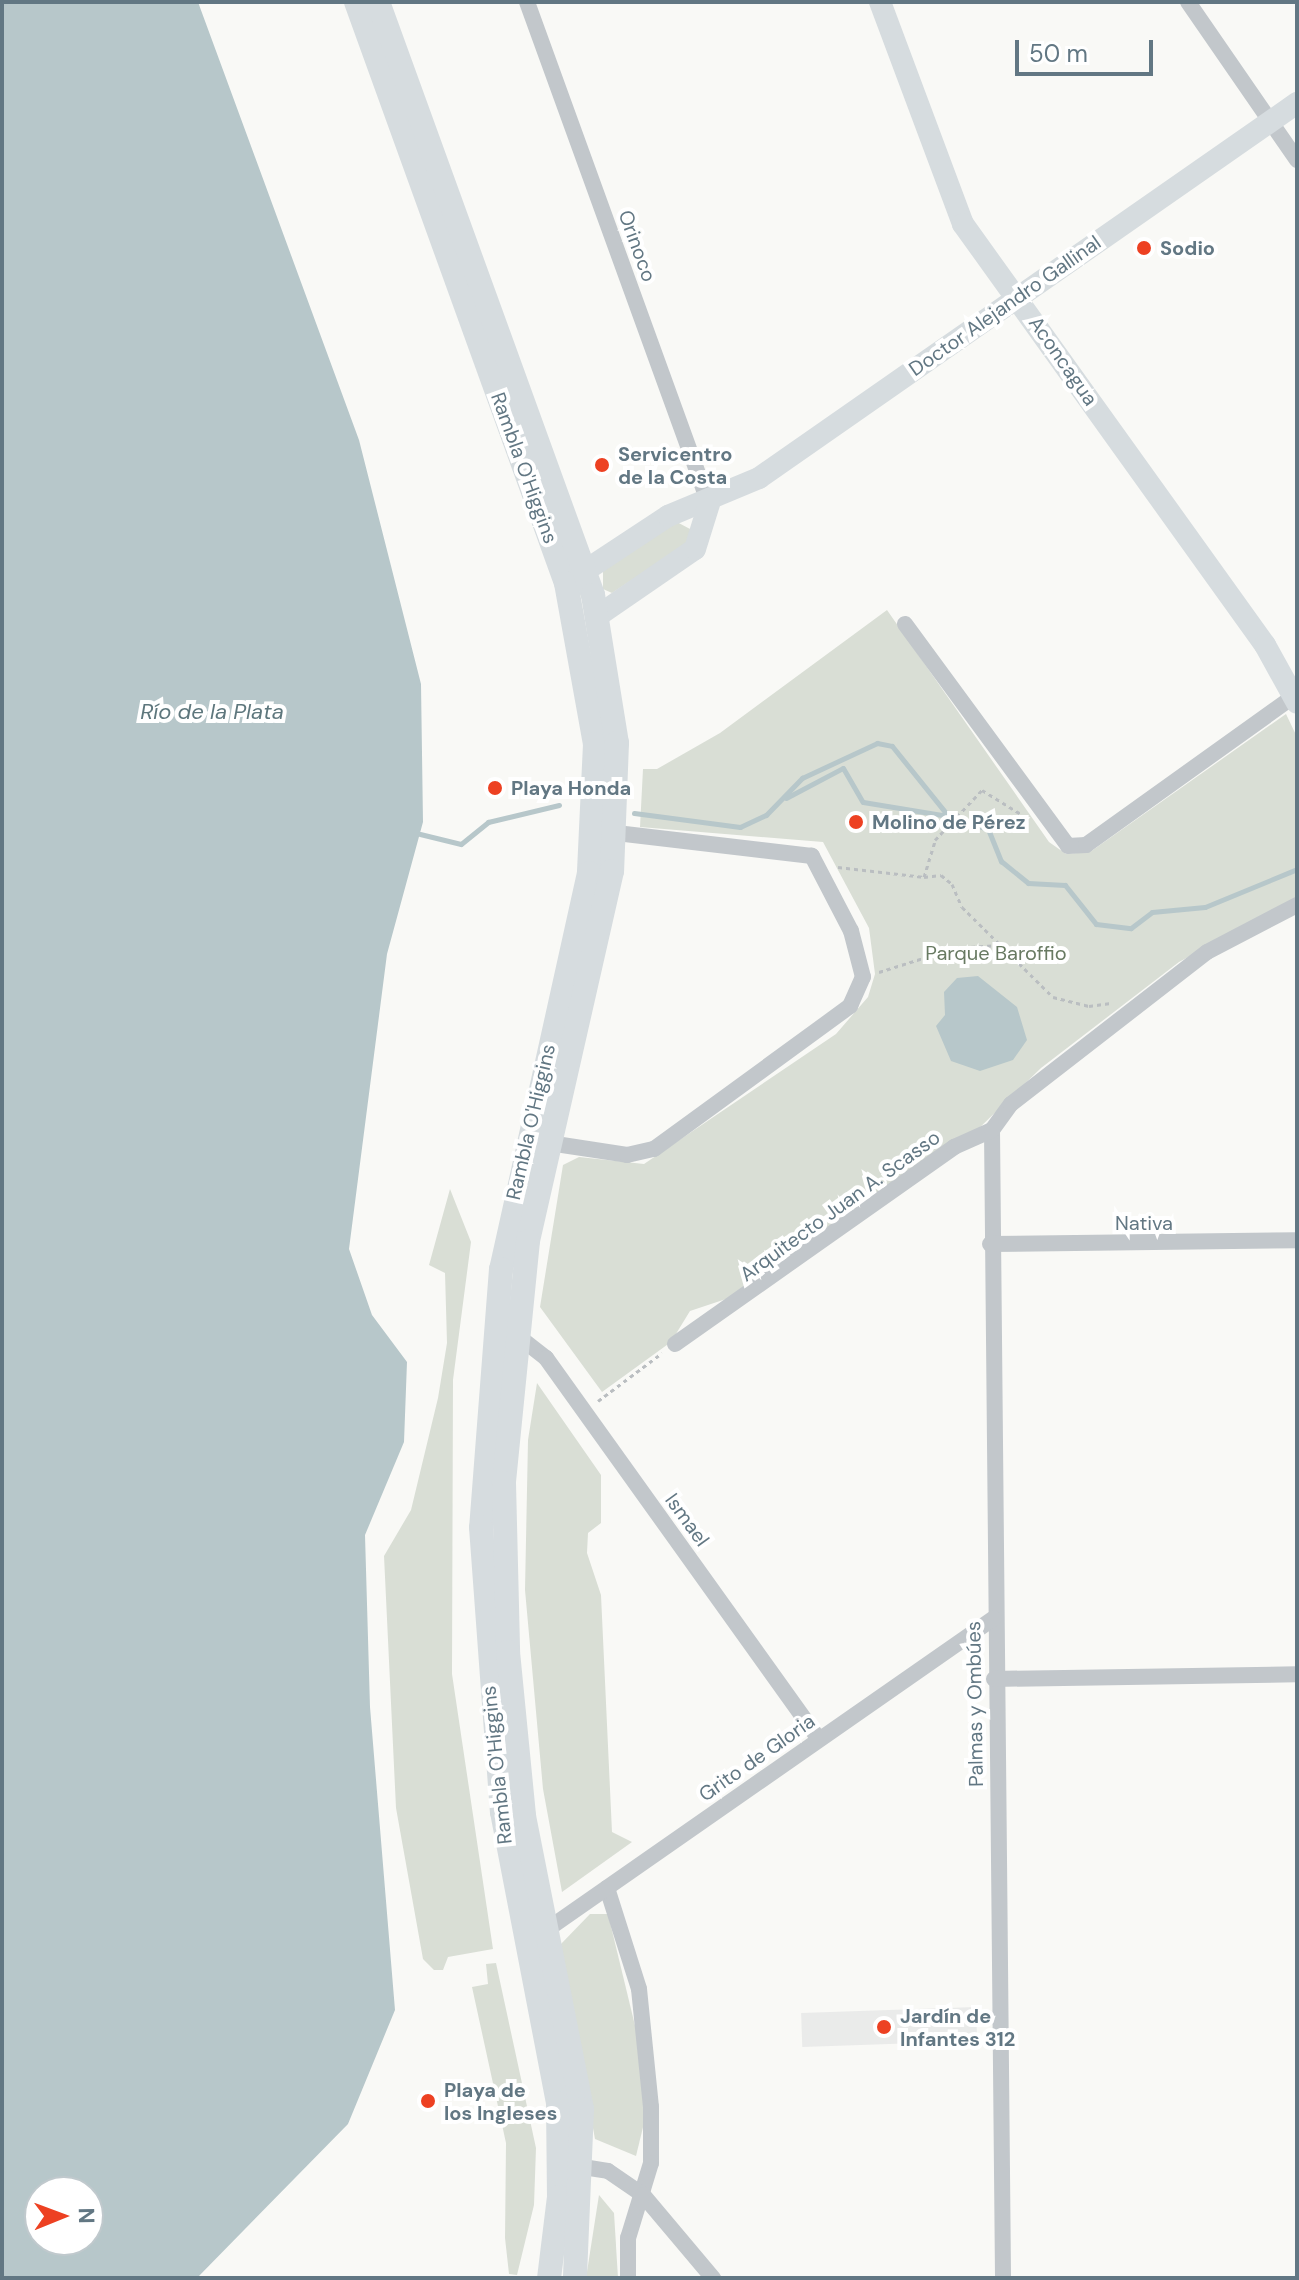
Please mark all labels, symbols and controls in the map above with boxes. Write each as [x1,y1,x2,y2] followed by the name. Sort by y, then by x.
[1019,24,1157,74] scale bar
[1029,38,1088,69] text: 50 m
[613,207,661,285] street label: Orinoco
[905,231,1105,381] street label: Doctor Alejandro Gallinal
[1160,236,1215,260] place label: Sodio
[1135,239,1153,257] marker: Sodio
[1024,312,1102,410] street label: Aconcagua
[485,389,563,547] street label: Rambla O'Higgins
[618,442,732,489] place label: Servicentro de la Costa
[593,456,611,474] marker: Servicentro de la Costa
[140,699,284,725] water label: Río de la Plata
[511,776,631,800] place label: Playa Honda
[486,779,504,797] marker: Playa Honda
[872,810,1026,834] place label: Molino de Pérez
[847,813,865,831] marker: Molino de Pérez
[925,941,1067,965] park label: Parque Baroffio
[501,1042,561,1202] street label: Rambla O'Higgins
[735,1125,945,1287] street label: Arquitecto Juan A. Scasso
[1115,1211,1173,1235] street label: Nativa
[660,1489,714,1551] street label: Ismael
[962,1621,988,1787] street label: Palmas y Ombúes
[477,1685,517,1845] street label: Rambla O'Higgins
[694,1709,820,1807] street label: Grito de Gloria
[900,2004,1015,2051] place label: Jardín de Infantes 312
[875,2018,893,2036] marker: Jardín de Infantes 312
[444,2078,557,2125] place label: Playa de los Ingleses
[419,2092,437,2110] marker: Playa de los Ingleses
[24,2176,104,2256] north arrow
[72,2207,101,2224] text: N

